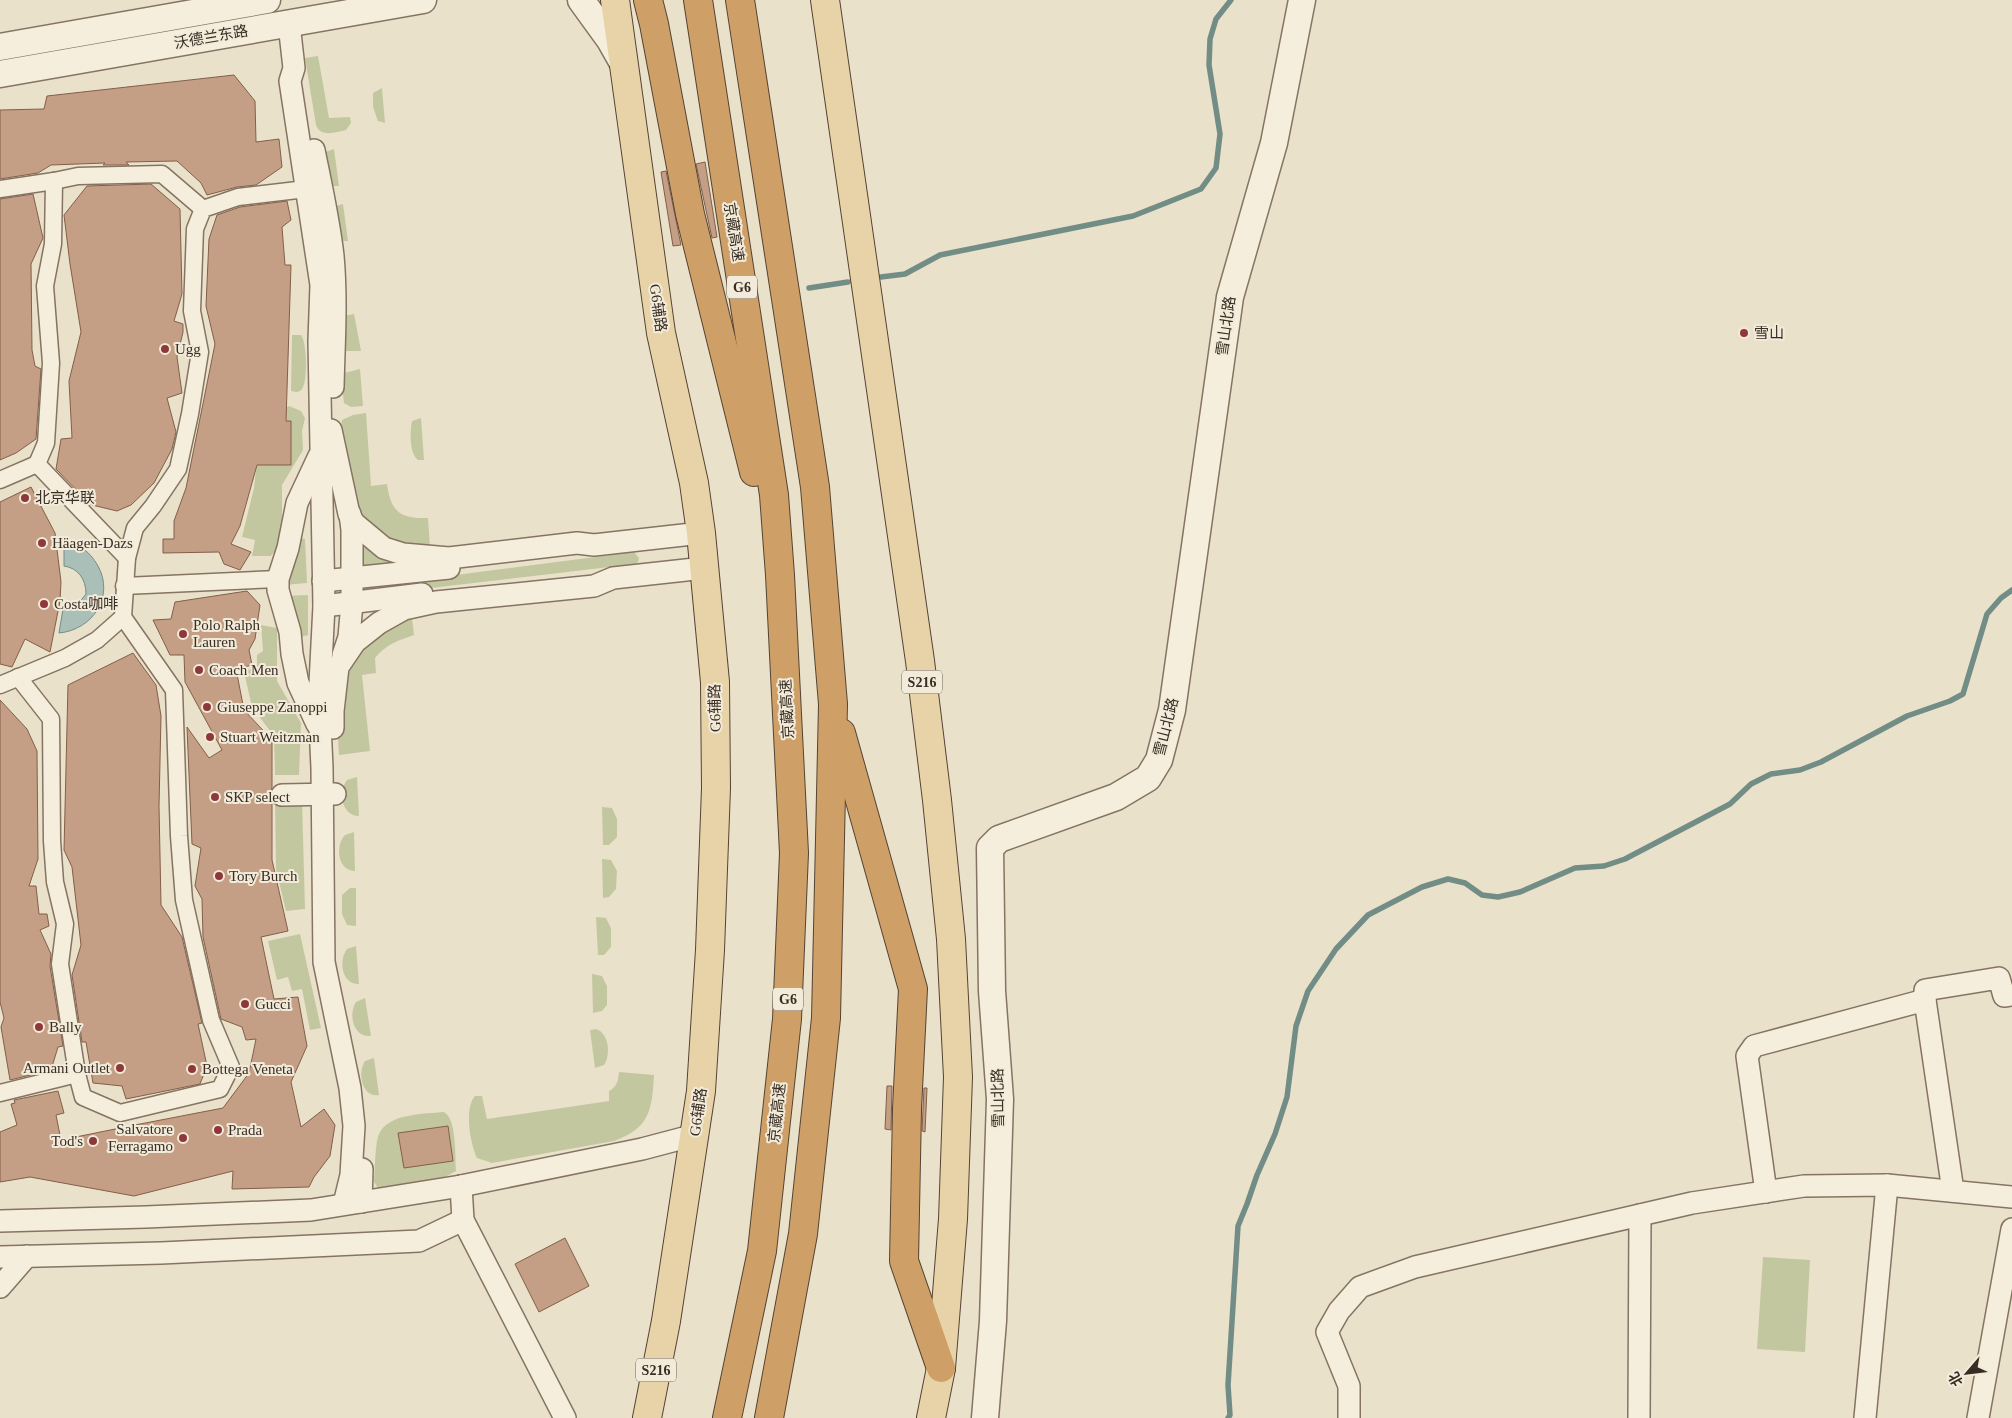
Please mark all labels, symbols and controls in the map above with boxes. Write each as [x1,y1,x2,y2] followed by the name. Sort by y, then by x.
[172,22,249,51] street label: 沃德兰东路
[721,201,747,263] street label: 京藏高速
[727,276,757,298] road number: G6
[647,283,669,333] street label: G6辅路
[1213,295,1238,357] street label: 雪山北路
[1754,325,1784,341] place label: 雪山
[1738,327,1750,339] marker: 雪山
[175,341,201,357] place label: Ugg
[159,343,171,355] marker: Ugg
[35,489,95,506] place label: 北京华联
[19,492,31,504] marker: 北京华联
[52,535,133,551] place label: Häagen-Dazs
[36,537,48,549] marker: Häagen-Dazs
[54,596,118,612] place label: Costa咖啡
[38,598,50,610] marker: Costa咖啡
[193,617,261,650] place label: Polo Ralph Lauren
[177,628,189,640] marker: Polo Ralph Lauren
[209,662,279,678] place label: Coach Men
[193,664,205,676] marker: Coach Men
[902,670,942,694] road number: S216
[777,679,797,739] street label: 京藏高速
[707,684,723,732] street label: G6辅路
[1150,696,1181,758] street label: 雪山北路
[217,699,327,715] place label: Giuseppe Zanoppi
[201,701,213,713] marker: Giuseppe Zanoppi
[220,729,320,745] place label: Stuart Weitzman
[204,731,216,743] marker: Stuart Weitzman
[225,789,291,805] place label: SKP select
[209,791,221,803] marker: SKP select
[229,868,298,884] place label: Tory Burch
[213,870,225,882] marker: Tory Burch
[773,988,803,1011] road number: G6
[255,996,291,1012] place label: Gucci
[239,998,251,1010] marker: Gucci
[49,1019,82,1035] place label: Bally
[33,1021,45,1033] marker: Bally
[23,1060,111,1076] place label: Armani Outlet
[202,1061,293,1077] place label: Bottega Veneta
[114,1062,126,1074] marker: Armani Outlet
[186,1063,198,1075] marker: Bottega Veneta
[988,1068,1007,1128] street label: 雪山北路
[766,1082,788,1144] street label: 京藏高速
[687,1087,709,1137] street label: G6辅路
[108,1121,173,1154] place label: Salvatore Ferragamo
[228,1122,262,1138] place label: Prada
[212,1124,224,1136] marker: Prada
[177,1132,189,1144] marker: Salvatore Ferragamo
[51,1133,83,1149] place label: Tod's
[87,1135,99,1147] marker: Tod's
[1942,1348,1992,1398] north arrow
[636,1358,676,1382] road number: S216
[1946,1369,1966,1389] text: 北

